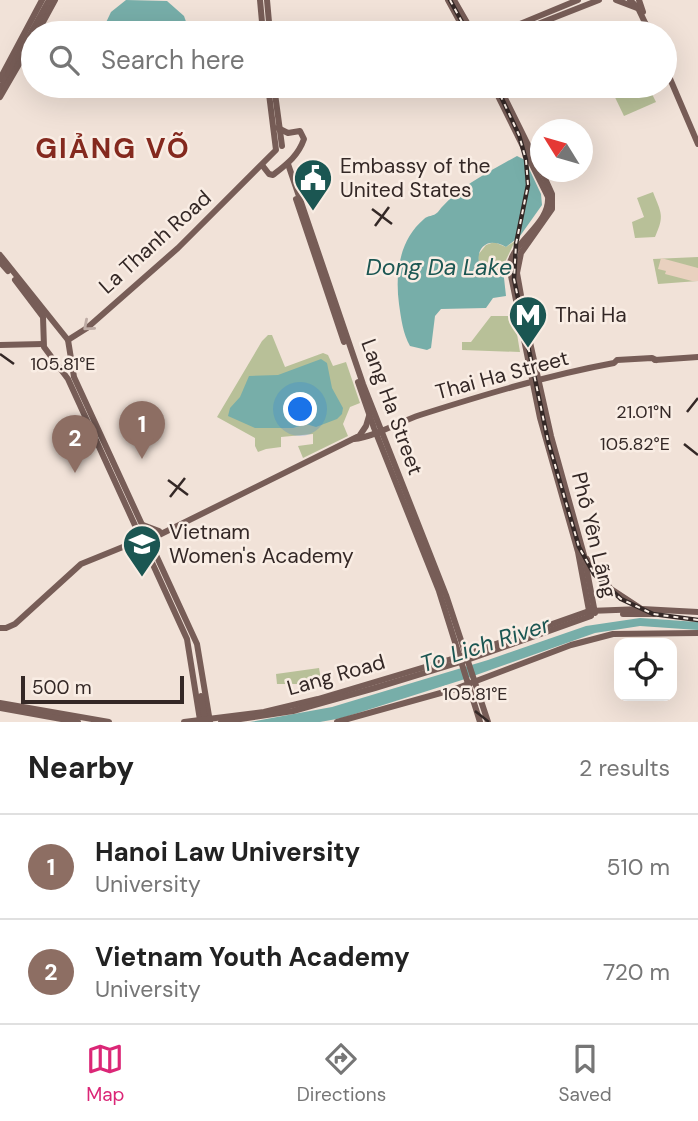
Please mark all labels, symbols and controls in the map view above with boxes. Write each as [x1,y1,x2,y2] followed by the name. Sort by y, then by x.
[21,21,677,98] search box
[45,41,83,79] icon: search
[101,43,244,77] text: Search here
[530,119,593,182] north arrow
[35,130,191,167] district label: GIẢNG VÕ
[340,152,491,204] place label: Embassy of the United States
[292,157,334,212] public building icon: Embassy of the United States
[93,184,217,300] street label: La Thanh Road
[366,252,512,282] water label: Dong Da Lake
[507,294,549,349] metro station icon: Thai Ha
[555,301,627,329] place label: Thai Ha
[83,318,96,330] one-way arrow
[354,335,430,479] street label: Lang Ha Street
[432,344,572,406] street label: Thai Ha Street
[30,352,96,376] text: 105.81°E
[283,392,317,426] your location
[616,400,672,424] text: 21.01°N
[119,401,165,459] pin: 1
[52,415,98,473] pin: 2
[600,432,670,456] text: 105.82°E
[565,469,623,601] street label: Phố Yên Lãng
[169,518,354,570] place label: Vietnam Women's Academy
[121,523,163,578] school or university icon: Vietnam Women's Academy
[416,608,555,679] water label: To Lich River
[614,638,677,701] map controls
[614,638,677,701] button: locate
[284,648,388,702] street label: Lang Road
[21,673,184,705] scale bar
[32,675,92,700] text: 500 m
[442,682,508,706] text: 105.81°E
[28,748,134,787] text: Nearby
[579,753,670,783] text: 2 results
[95,835,360,869] text: Hanoi Law University
[47,852,55,882] text: 1
[606,852,670,882] text: 510 m
[95,869,201,899] text: University
[95,940,410,974] text: Vietnam Youth Academy
[44,957,58,987] text: 2
[603,957,670,987] text: 720 m
[95,974,201,1004] text: University
[86,1040,124,1107] tab: Map
[297,1040,386,1107] tab: Directions
[559,1040,612,1107] tab: Saved

